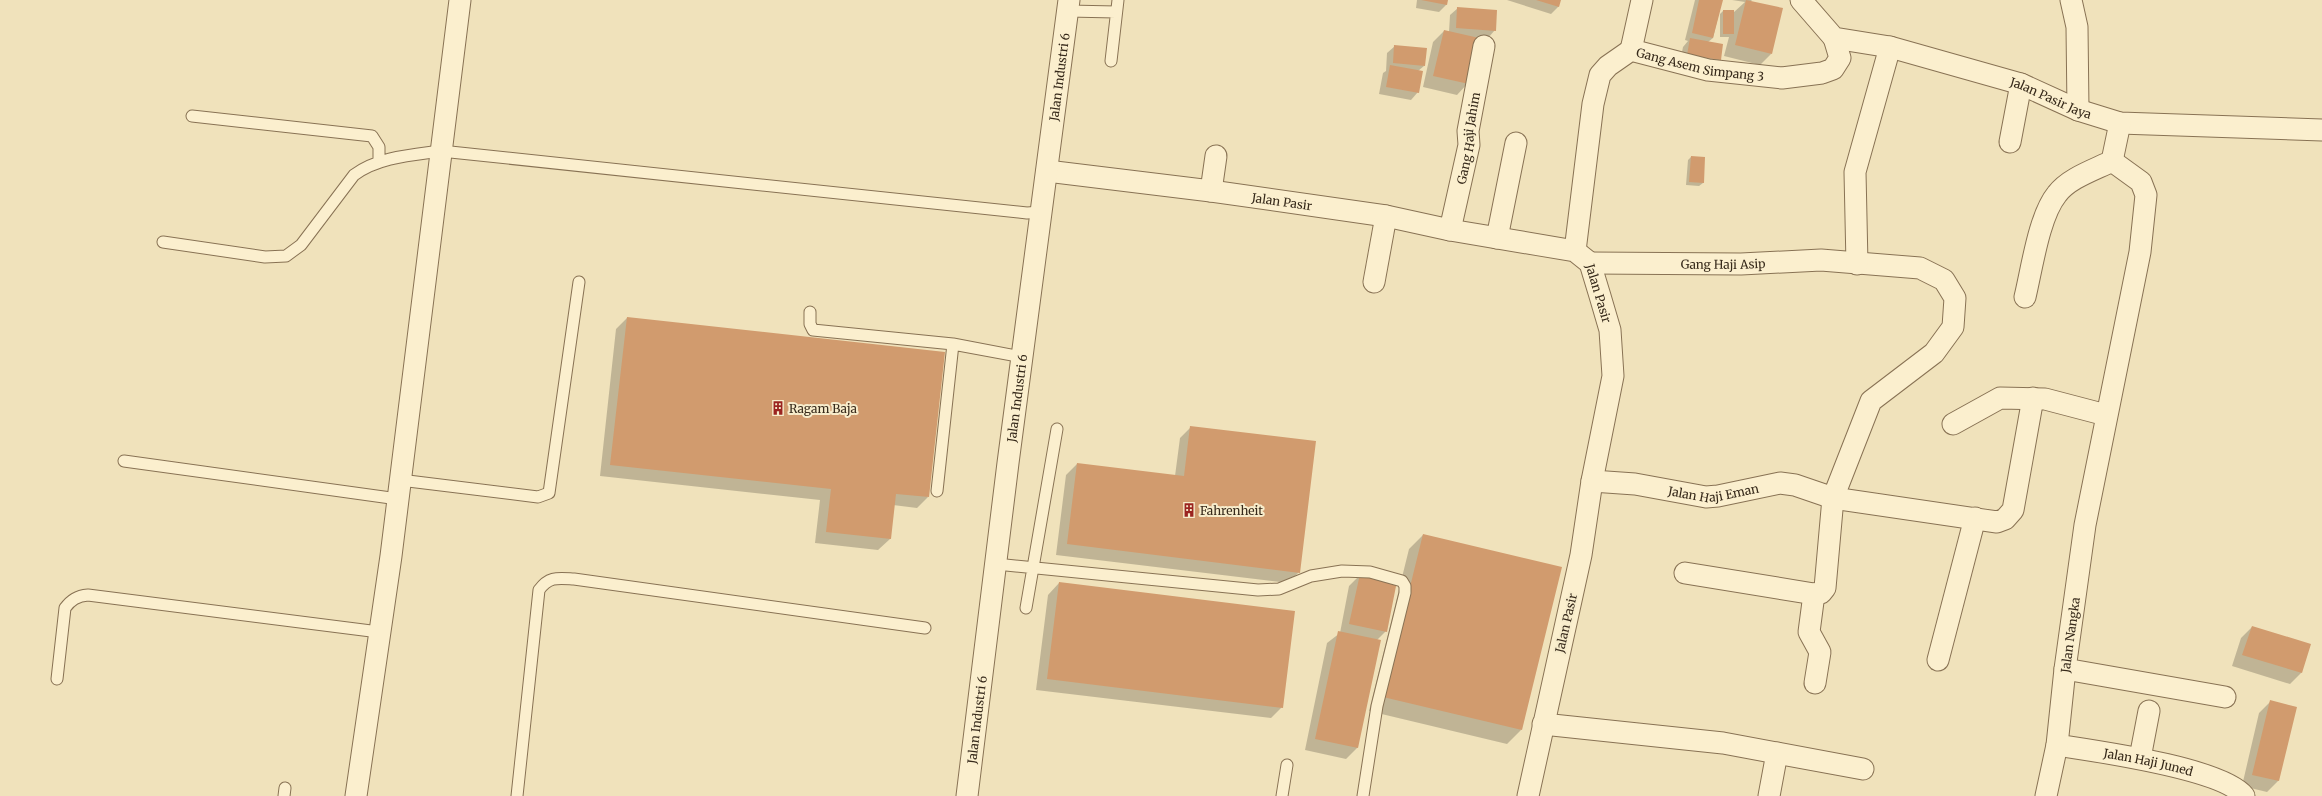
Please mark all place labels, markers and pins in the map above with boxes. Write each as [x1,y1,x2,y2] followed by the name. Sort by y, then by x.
[770,400,786,416] building icon: Ragam Baja
[789,401,857,416] place label: Ragam Baja
[1181,502,1197,518] building icon: Fahrenheit
[1200,503,1263,518] place label: Fahrenheit

